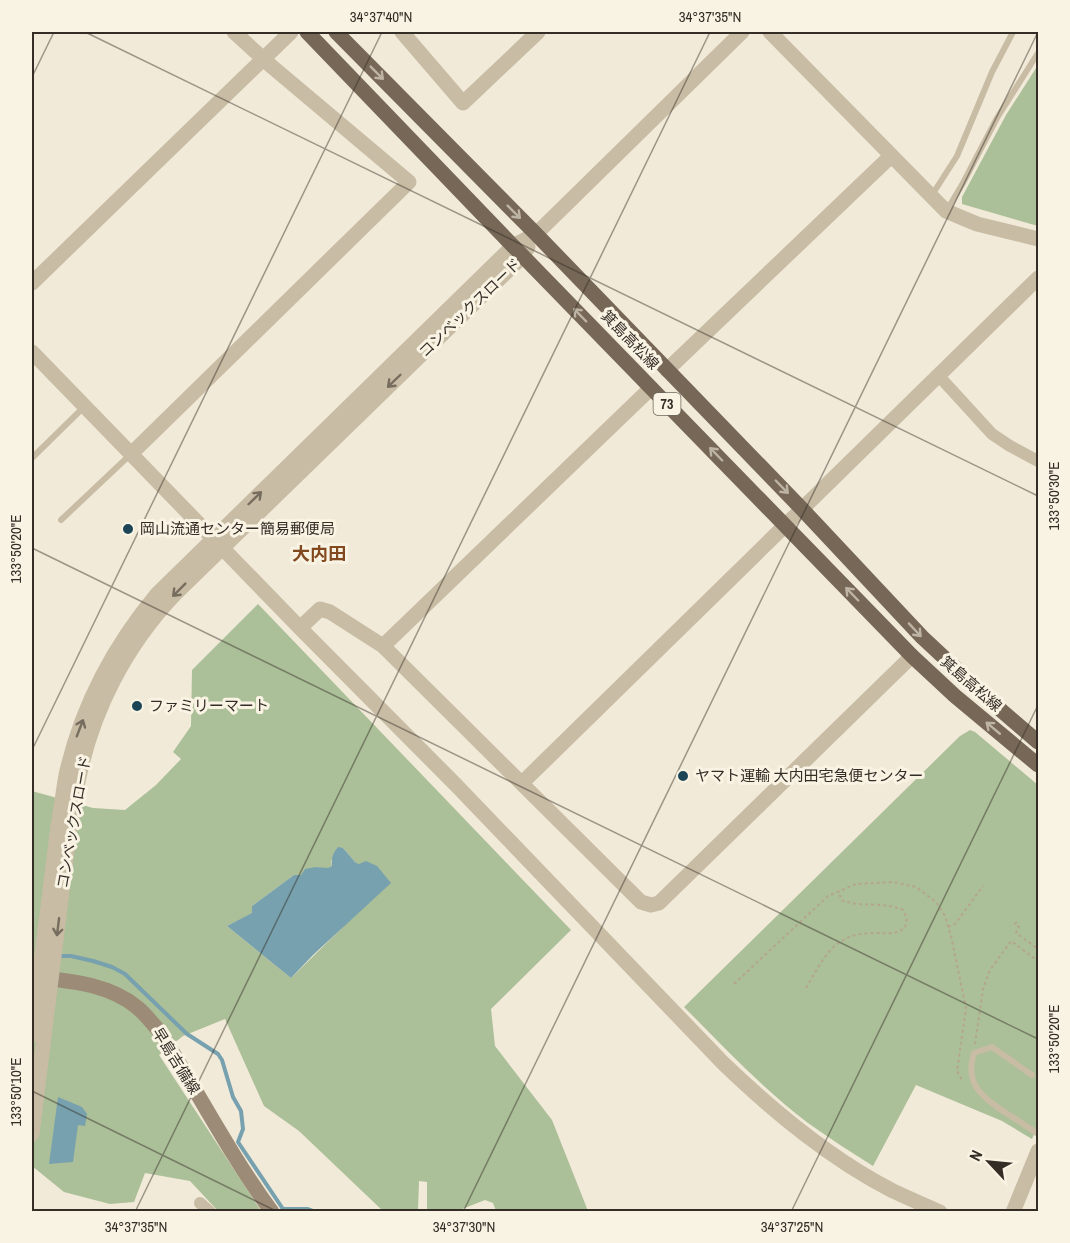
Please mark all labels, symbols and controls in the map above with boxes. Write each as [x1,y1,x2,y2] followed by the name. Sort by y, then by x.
[350,6,412,27] text: 34°37'40"N
[679,6,741,27] text: 34°37'35"N
[370,66,384,81] one-way arrow
[507,204,521,219] one-way arrow
[414,253,525,362] street label: コンベックスロード
[597,305,664,374] street label: 箕島高松線
[573,307,587,322] one-way arrow
[387,374,402,389] one-way arrow
[654,393,680,415] road number: 73
[709,447,723,462] one-way arrow
[1043,462,1064,530] text: 133°50'30"E
[774,480,789,495] one-way arrow
[248,490,263,505] one-way arrow
[5,515,26,583] text: 133°50'20"E
[140,518,335,539] place label: 岡山流通センター簡易郵便局
[121,522,135,536] marker: 岡山流通センター簡易郵便局
[292,541,346,566] district label: 大内田
[171,583,186,598] one-way arrow
[845,586,859,601] one-way arrow
[908,622,922,637] one-way arrow
[936,651,1007,716] street label: 箕島高松線
[149,695,269,716] place label: ファミリーマート
[130,699,144,713] marker: ファミリーマート
[76,719,87,738] one-way arrow
[986,722,1002,735] one-way arrow
[51,754,96,890] street label: コンベックスロード
[695,765,923,786] place label: ヤマト運輸 大内田宅急便センター
[676,769,690,783] marker: ヤマト運輸 大内田宅急便センター
[52,916,63,936] one-way arrow
[1043,1005,1064,1073] text: 133°50'20"E
[148,1023,205,1098] street label: 早島吉備線
[5,1058,26,1126] text: 133°50'10"E
[959,1132,1019,1192] north arrow
[964,1146,987,1165] text: N
[105,1216,167,1237] text: 34°37'35"N
[433,1216,495,1237] text: 34°37'30"N
[761,1216,823,1237] text: 34°37'25"N

